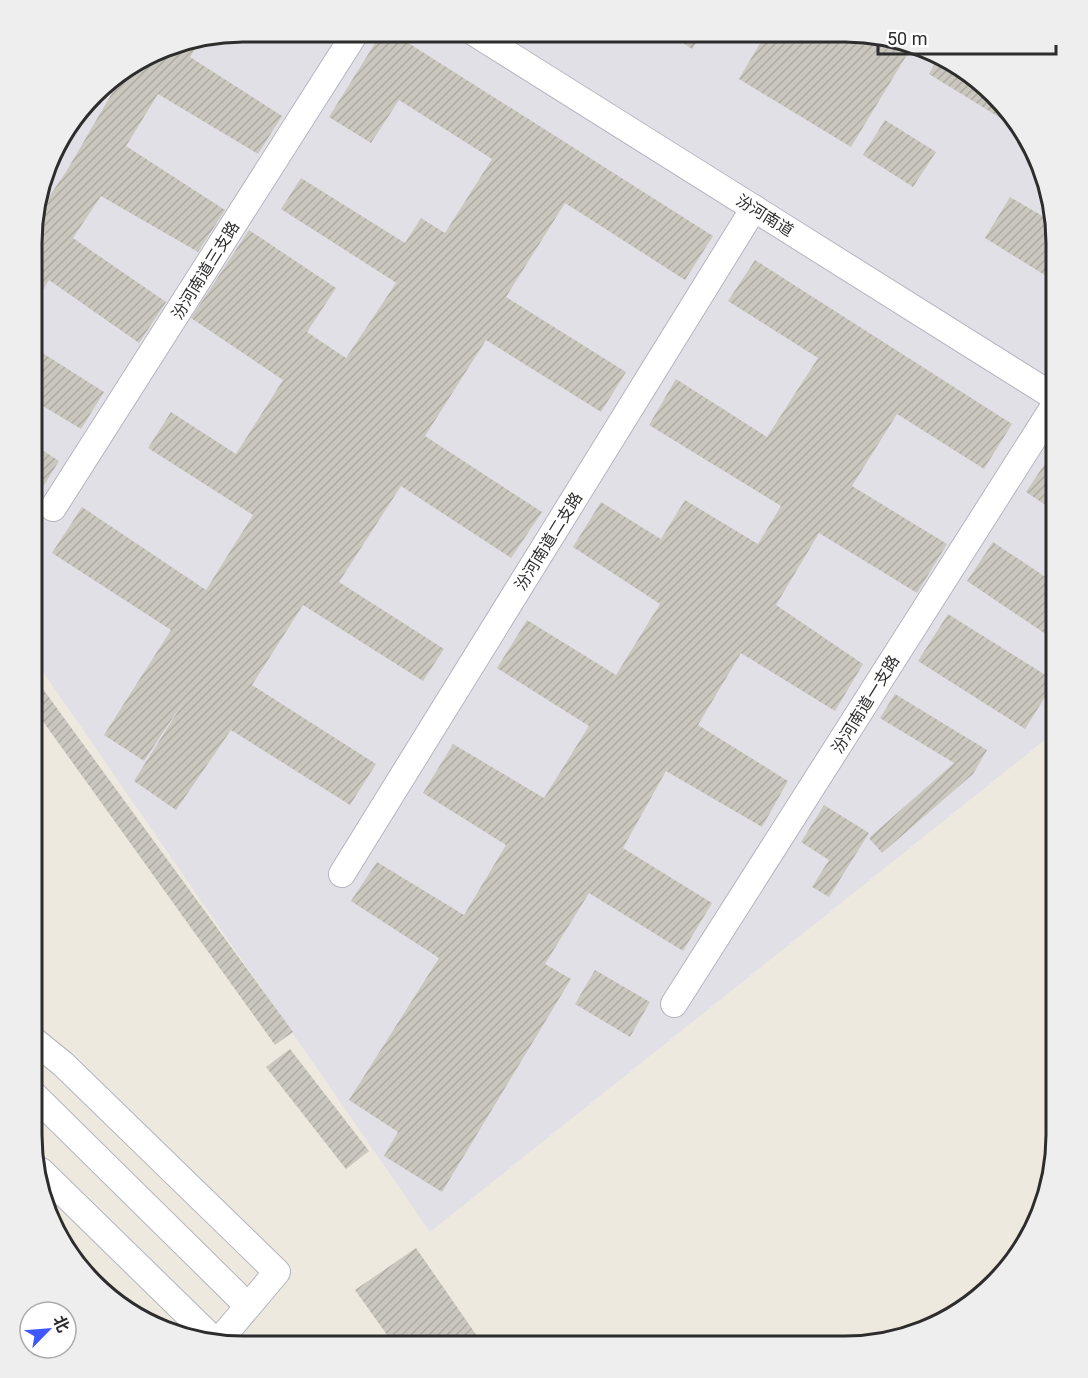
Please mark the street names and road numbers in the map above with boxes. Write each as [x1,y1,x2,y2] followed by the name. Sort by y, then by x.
[733,190,797,240] street label: 汾河南道
[168,218,243,323] street label: 汾河南道三支路
[511,489,586,594] street label: 汾河南道二支路
[828,652,903,757] street label: 汾河南道一支路

